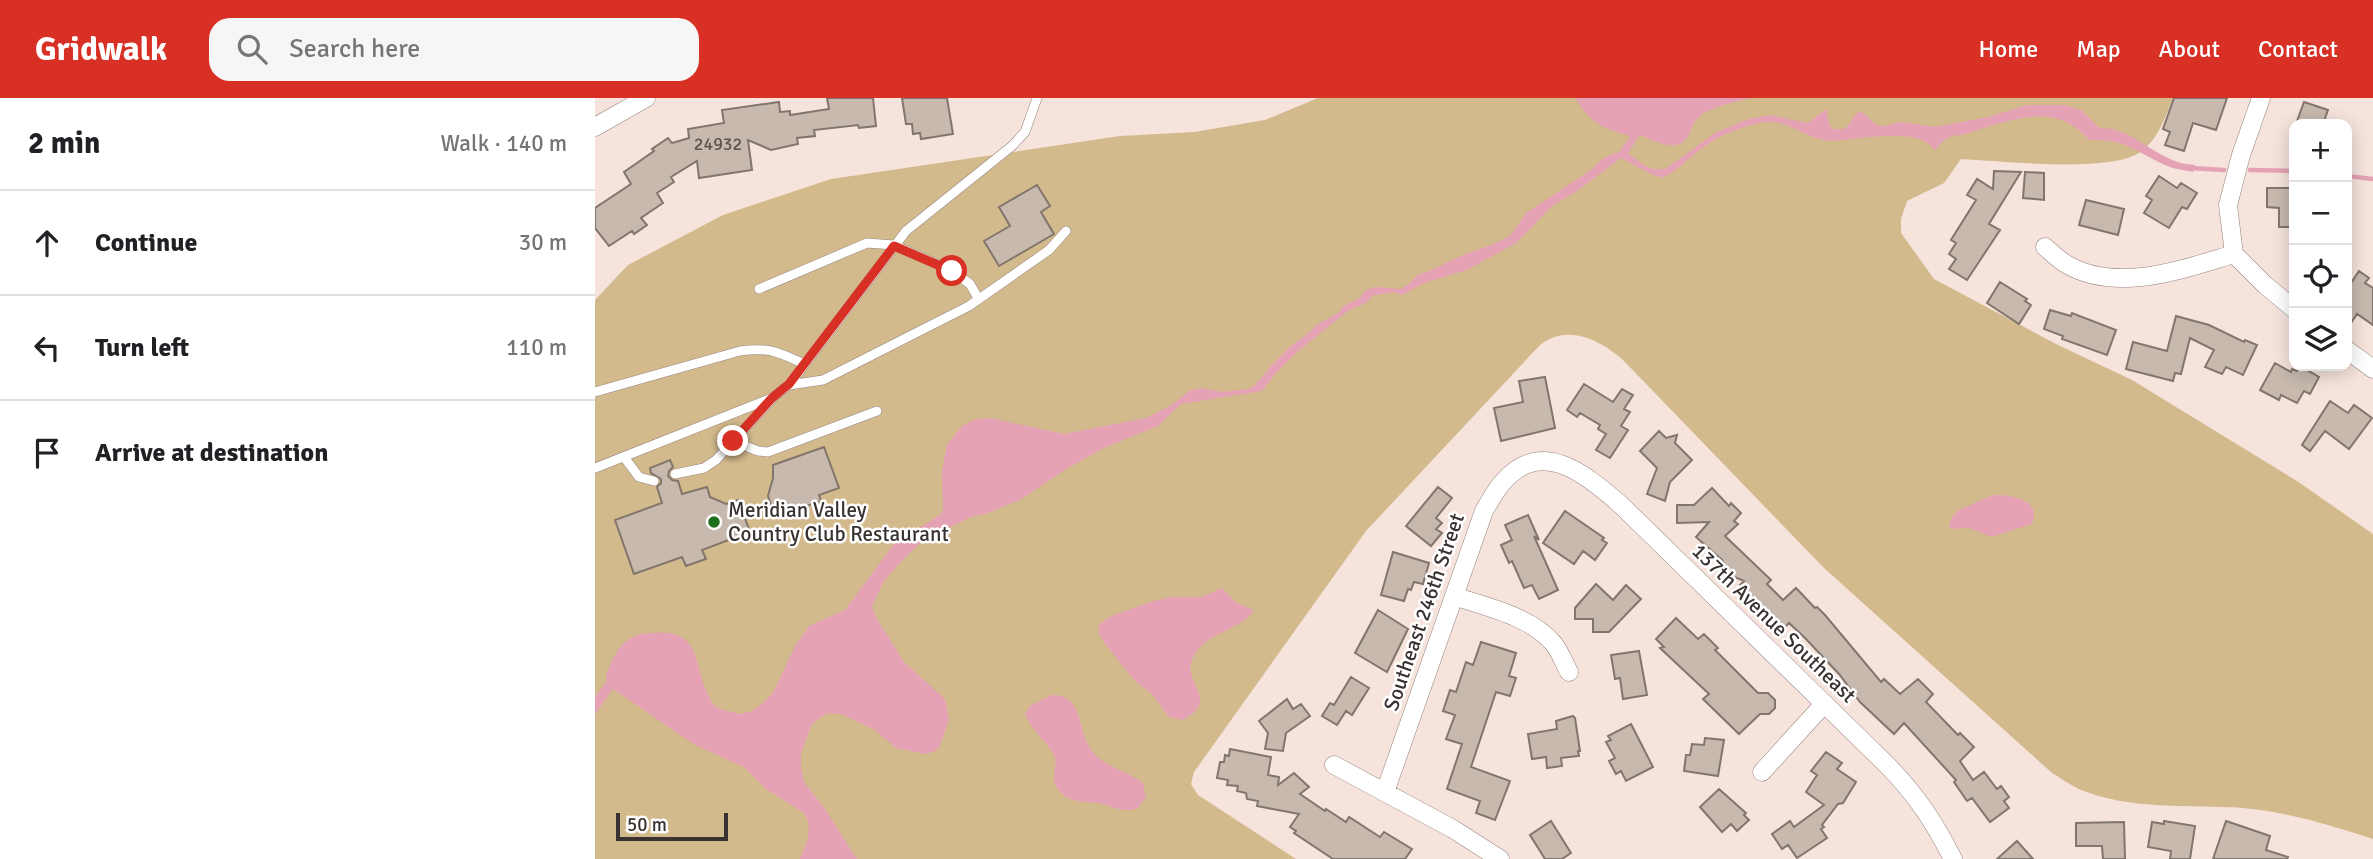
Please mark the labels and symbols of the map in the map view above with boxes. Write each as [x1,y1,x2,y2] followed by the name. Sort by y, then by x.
[694,133,742,155] house number: 24932
[936,255,967,286] route start
[717,425,748,456] route end
[728,497,949,547] place label: Meridian Valley Country Club Restaurant
[1378,510,1470,714] street label: Southeast 246th Street
[706,514,722,530] marker: Meridian Valley Country Club Restaurant
[1686,538,1862,708] street label: 137th Avenue Southeast
[616,810,728,842] scale bar

